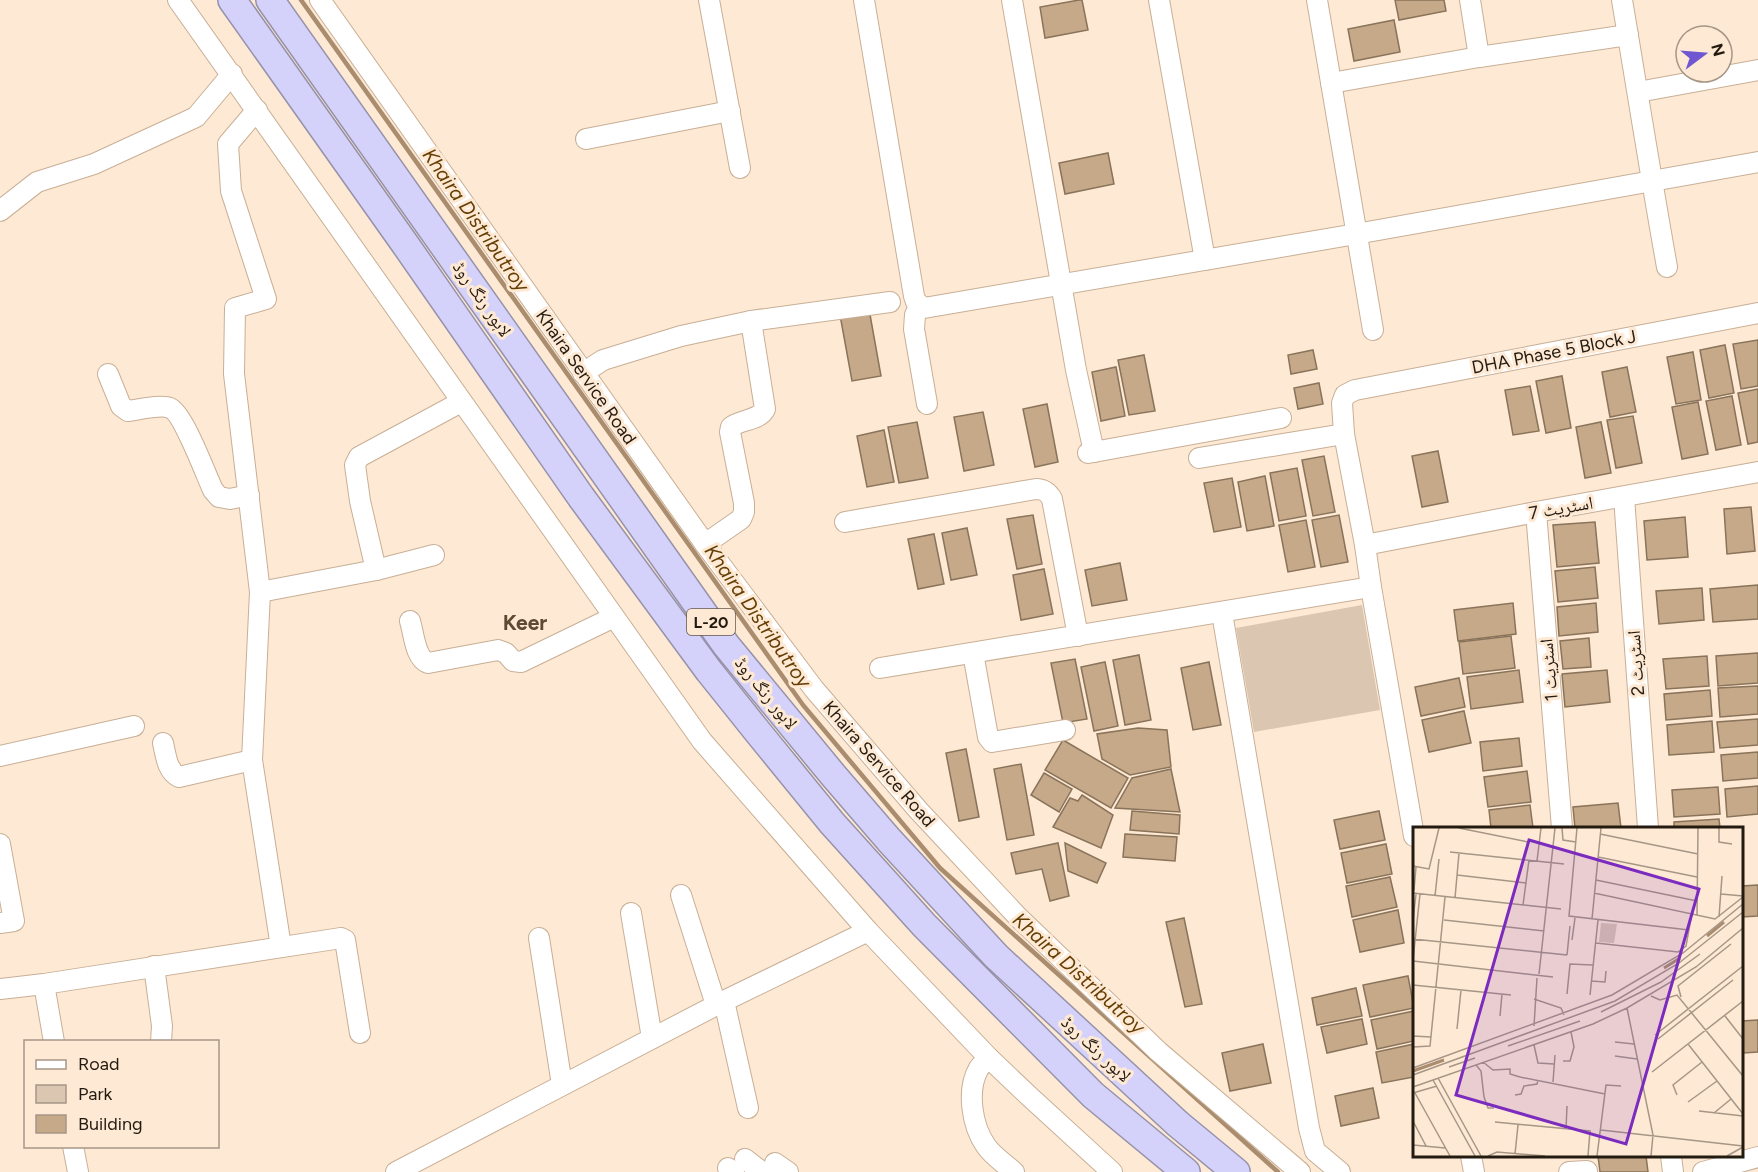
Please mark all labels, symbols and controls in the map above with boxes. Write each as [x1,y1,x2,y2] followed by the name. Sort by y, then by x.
[1674,24,1734,84] north arrow
[1707,41,1729,59] text: N
[418,144,535,298] water label: Khaira Distributroy
[448,257,516,341] street label: لاہور رنگ روڈ
[531,305,641,449] street label: Khaira Service Road
[1470,325,1638,379] street label: DHA Phase 5 Block J
[1527,492,1595,524] street label: اسٹریٹ 7
[700,540,817,694] water label: Khaira Distributroy
[687,609,735,635] road number: L-20
[503,610,547,635] district label: Keer
[1623,630,1649,696] street label: اسٹریٹ 2
[1535,638,1563,702] street label: اسٹریٹ 1
[730,652,802,734] street label: لاہور رنگ روڈ
[818,696,940,832] street label: Khaira Service Road
[1413,827,1743,1157] inset map
[1008,907,1151,1040] water label: Khaira Distributroy
[1057,1011,1135,1087] street label: لاہور رنگ روڈ
[24,1040,219,1148] legend
[78,1053,119,1075] text: Road
[78,1083,113,1105] text: Park
[78,1113,143,1135] text: Building

